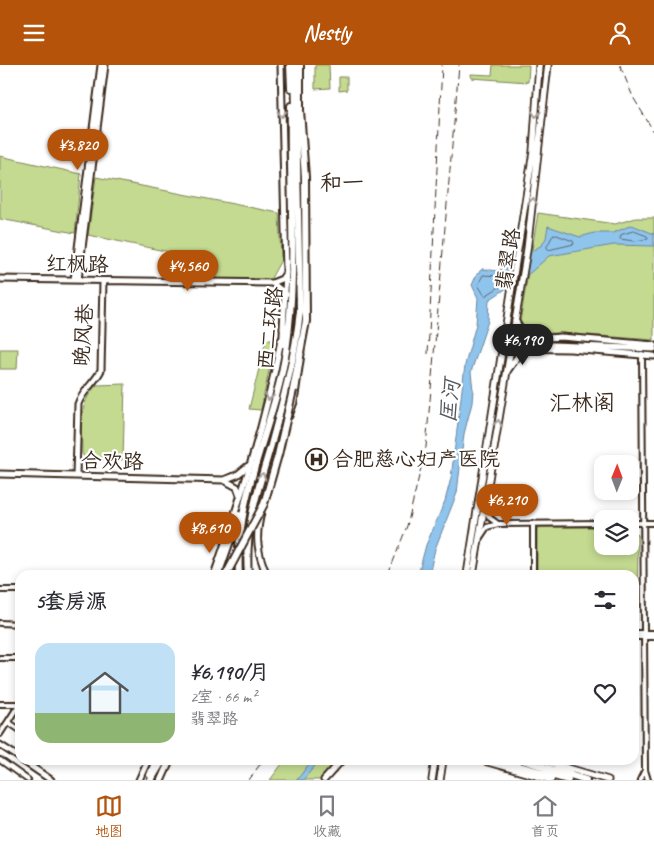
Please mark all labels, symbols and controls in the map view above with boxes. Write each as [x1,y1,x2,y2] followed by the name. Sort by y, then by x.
[20,19,48,47] icon: menu
[303,19,351,47] text: Nestly
[606,19,634,47] icon: person
[277,110,288,118] one-way arrow
[531,110,542,118] one-way arrow
[37,129,119,171] pin: ¥3,820
[58,135,98,155] text: ¥3,820
[320,169,364,197] district label: 和一
[527,197,538,205] one-way arrow
[490,226,526,292] street label: 翡翠路
[147,249,229,292] pin: ¥4,560
[45,250,109,278] street label: 红枫路
[168,256,208,276] text: ¥4,560
[252,285,288,371] street label: 西二环路
[68,303,98,367] street label: 晚风巷
[482,323,564,366] pin: ¥6,190
[503,330,543,350] text: ¥6,190
[434,375,467,424] water label: 匡河
[549,389,615,417] district label: 汇林阁
[264,392,274,400] one-way arrow
[492,419,503,427] one-way arrow
[332,446,500,472] place label: 合肥慈心妇产医院
[80,447,144,475] street label: 合欢路
[304,447,328,471] hospital icon: 合肥慈心妇产医院
[594,455,639,500] north arrow
[594,455,639,555] map controls
[256,472,266,480] one-way arrow
[466,483,548,526] pin: ¥6,210
[487,490,527,510] text: ¥6,210
[594,510,639,555] button: layers
[169,511,251,554] pin: ¥8,610
[190,518,230,538] text: ¥8,610
[591,586,619,614] icon: filters
[35,588,107,614] text: 5套房源
[190,659,270,685] text: ¥6,190/月
[75,663,135,723] icon: home
[591,679,619,707] icon: heart
[190,687,256,707] text: 2室 · 66 m²
[190,709,238,729] text: 翡翠路
[95,792,123,840] tab: 地图
[313,792,341,840] tab: 收藏
[531,792,559,840] tab: 首页

